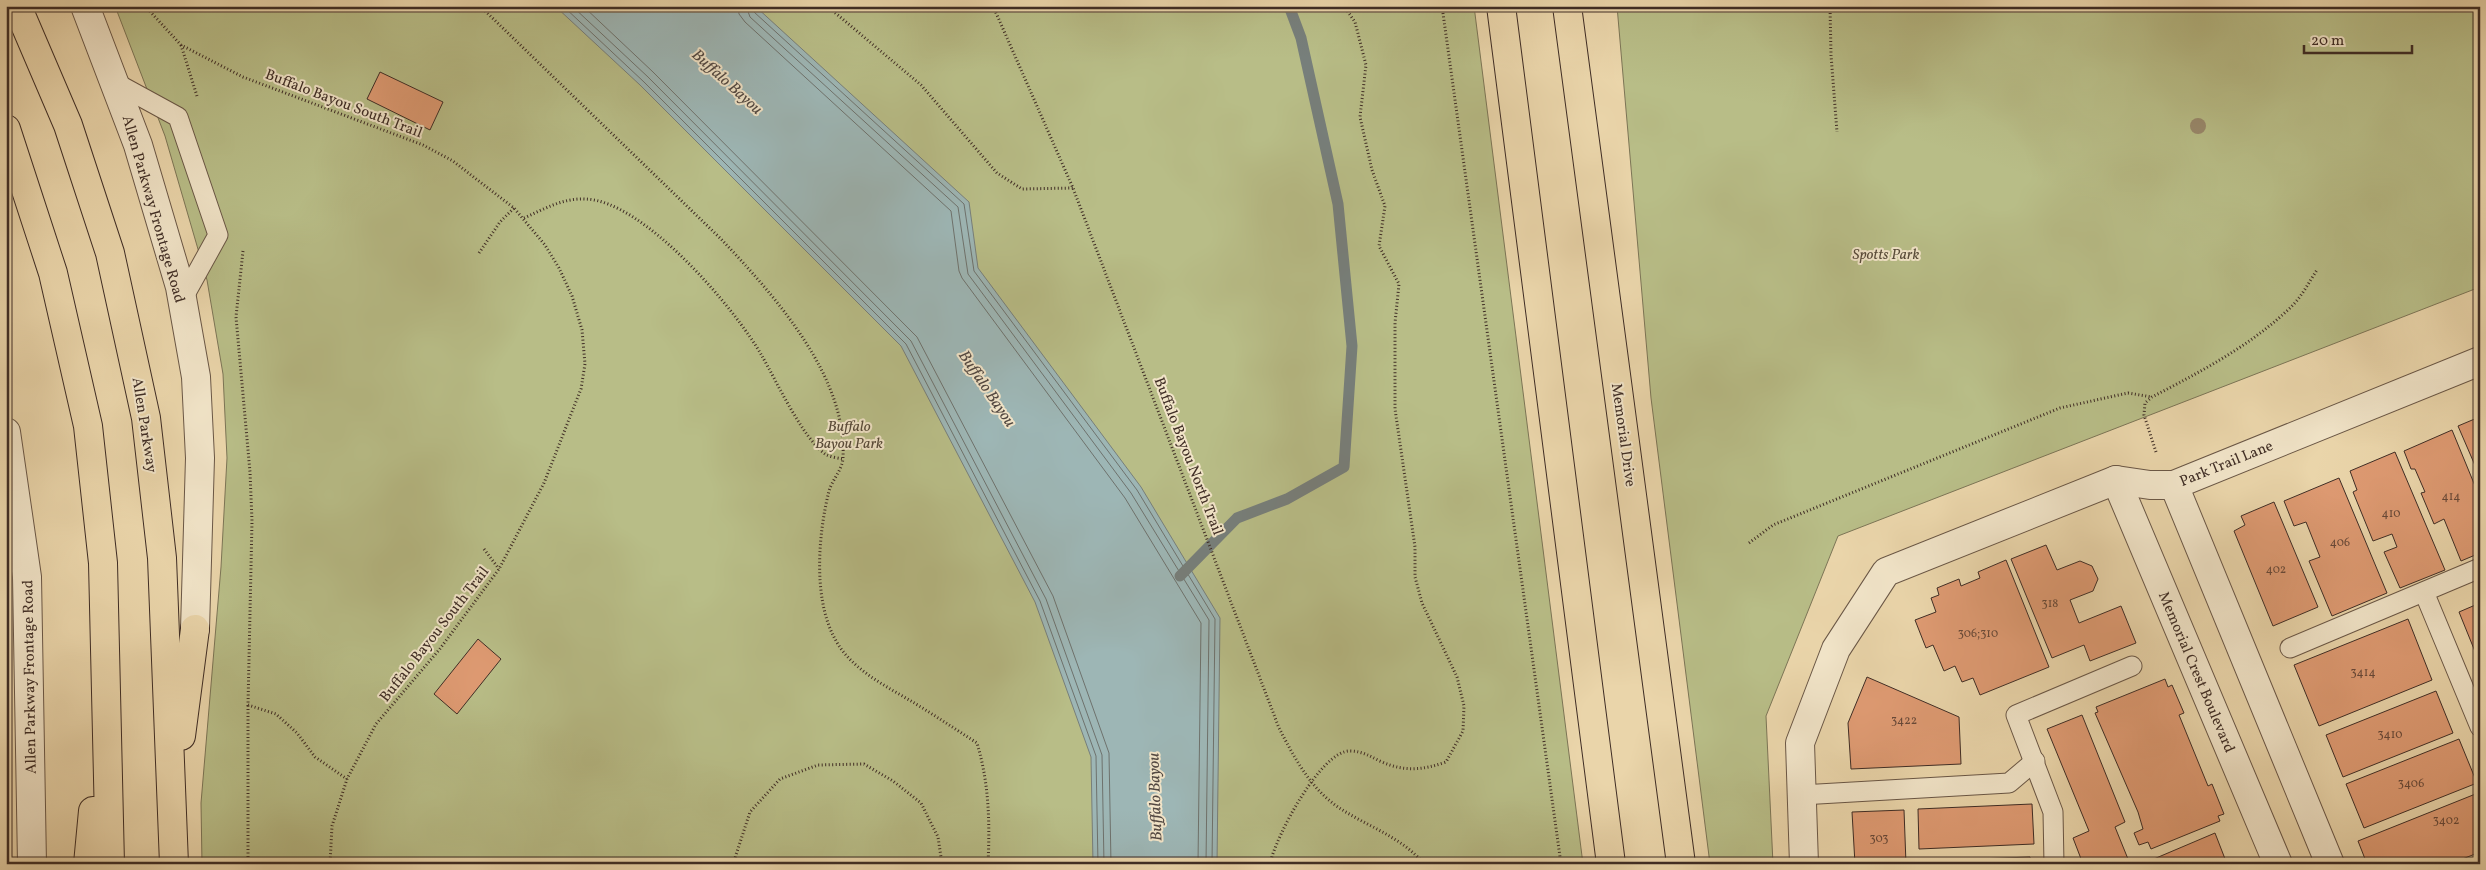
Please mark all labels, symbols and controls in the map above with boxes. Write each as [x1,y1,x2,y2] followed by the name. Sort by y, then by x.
[2304,22,2411,54] scale bar
[2311,31,2344,52] text: 20 m
[686,45,767,120] water label: Buffalo Bayou
[262,65,425,144] street label: Buffalo Bayou South Trail
[116,113,189,306] street label: Allen Parkway Frontage Road
[1853,245,1919,266] park label: Spotts Park
[952,346,1020,432] water label: Buffalo Bayou
[1148,375,1227,539] street label: Buffalo Bayou North Trail
[126,376,161,474] street label: Allen Parkway
[1605,382,1640,488] street label: Memorial Drive
[815,417,883,455] park label: Buffalo Bayou Park
[2177,436,2276,493] street label: Park Trail Lane
[2442,489,2460,505] house number: 414
[2381,506,2401,522] house number: 410
[2330,535,2350,551] house number: 406
[2266,562,2286,578] house number: 402
[376,563,495,707] street label: Buffalo Bayou South Trail
[18,580,43,774] street label: Allen Parkway Frontage Road
[2152,589,2239,756] street label: Memorial Crest Boulevard
[2042,596,2058,612] house number: 318
[1958,626,1998,642] house number: 306;310
[2350,665,2376,681] house number: 3414
[1891,713,1917,729] house number: 3422
[2377,727,2403,743] house number: 3410
[1143,752,1169,842] water label: Buffalo Bayou
[2398,776,2424,792] house number: 3406
[2433,813,2459,829] house number: 3402
[1870,831,1888,847] house number: 303

